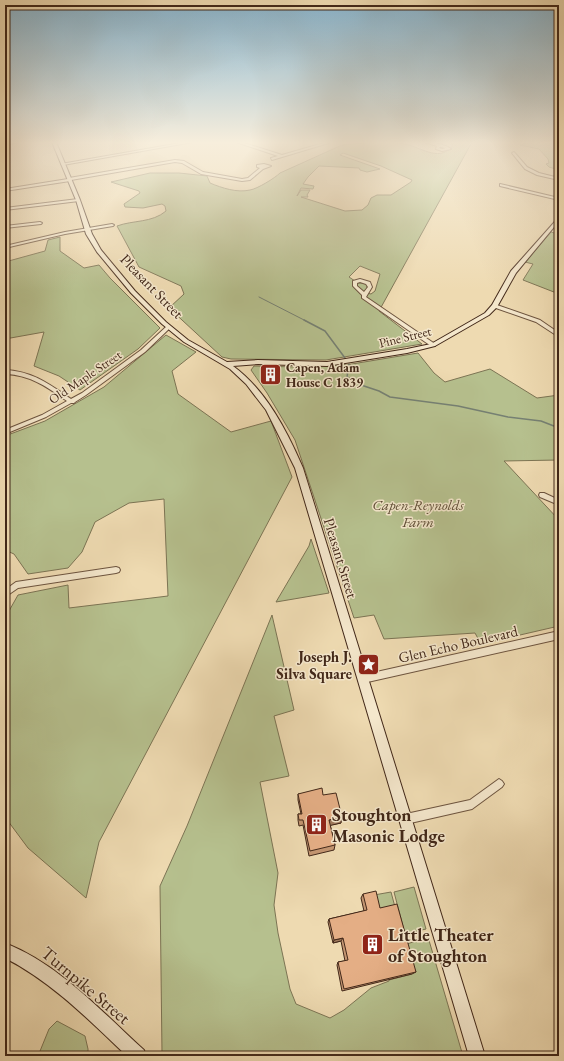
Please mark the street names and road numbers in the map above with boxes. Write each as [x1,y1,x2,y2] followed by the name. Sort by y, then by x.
[116,249,188,323] street label: Pleasant Street
[377,322,433,352] street label: Pine Street
[45,346,125,408] street label: Old Maple Street
[320,515,362,601] street label: Pleasant Street
[396,621,520,667] street label: Glen Echo Boulevard
[37,941,136,1029] street label: Turnpike Street

